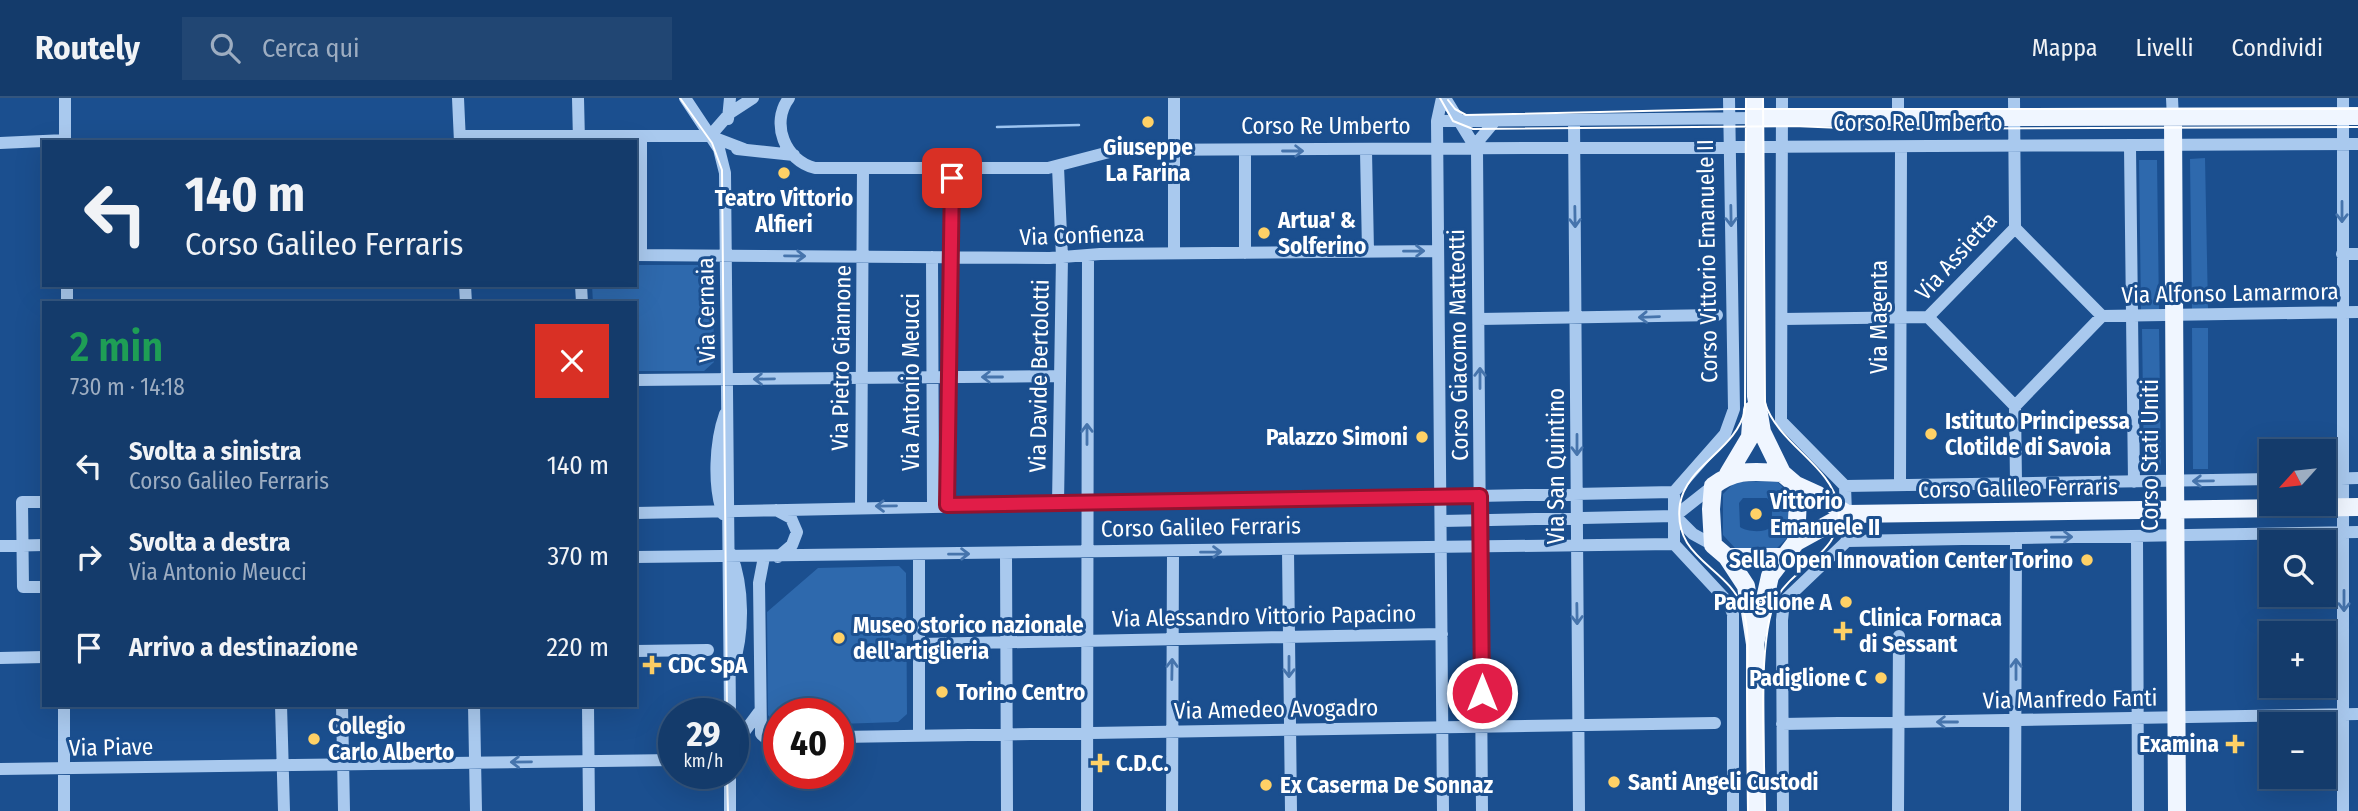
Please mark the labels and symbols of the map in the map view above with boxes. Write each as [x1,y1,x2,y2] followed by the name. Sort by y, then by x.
[1833,109,2003,137] street label: Corso Re Umberto
[1241,112,1411,140] street label: Corso Re Umberto
[1140,114,1156,130] marker: Giuseppe La Farina
[1103,133,1193,187] place label: Giuseppe La Farina
[1691,139,1723,383] street label: Corso Vittorio Emanuele II
[1281,144,1304,158] one-way arrow
[922,148,982,208] pin
[776,165,792,181] marker: Teatro Vittorio Alfieri
[715,184,853,238] place label: Teatro Vittorio Alfieri
[2335,200,2349,223] one-way arrow
[1724,204,1738,227] one-way arrow
[1568,205,1582,228] one-way arrow
[1277,206,1366,260] place label: Artua' & Solferino
[1909,206,2003,306] street label: Via Assietta
[1019,219,1145,251] street label: Via Confienza
[1256,225,1272,241] marker: Artua' & Solferino
[1442,229,1474,461] street label: Corso Giacomo Matteotti
[1402,244,1425,258] one-way arrow
[783,249,806,263] one-way arrow
[691,257,721,363] street label: Via Cernaia
[1865,260,1893,374] street label: Via Magenta
[825,265,857,451] street label: Via Pietro Giannone
[2121,277,2339,309] street label: Via Alfonso Lamarmora
[1023,279,1055,473] street label: Via Davide Bertolotti
[897,293,925,471] street label: Via Antonio Meucci
[1638,311,1661,324] one-way arrow
[1473,367,1487,390] one-way arrow
[981,370,1004,384] one-way arrow
[753,372,776,386] one-way arrow
[2136,379,2164,531] street label: Corso Stati Uniti
[1542,388,1570,544] street label: Via San Quintino
[1945,407,2130,461] place label: Istituto Principessa Clotilde di Savoia
[1080,423,1094,446] one-way arrow
[1266,423,1408,451] place label: Palazzo Simoni
[1923,426,1939,442] marker: Istituto Principessa Clotilde di Savoia
[1414,429,1430,445] marker: Palazzo Simoni
[1570,433,1584,456] one-way arrow
[2259,439,2336,516] north arrow
[1918,472,2118,504] street label: Corso Galileo Ferraris
[2192,474,2215,487] one-way arrow
[1769,487,1880,541] place label: Vittorio Emanuele II
[875,499,898,513] one-way arrow
[1748,506,1764,522] marker: Vittorio Emanuele II
[1101,511,1301,543] street label: Corso Galileo Ferraris
[2050,531,2073,544] one-way arrow
[1199,545,1222,558] one-way arrow
[1729,546,2073,574] place label: Sella Open Innovation Center Torino
[947,547,970,561] one-way arrow
[2079,552,2095,568] marker: Sella Open Innovation Center Torino
[1714,588,1833,616] place label: Padiglione A
[2337,589,2351,612] one-way arrow
[1838,594,1854,610] marker: Padiglione A
[1112,599,1416,633] street label: Via Alessandro Vittorio Papacino
[1570,602,1584,625] one-way arrow
[1859,604,2002,658] place label: Clinica Fornaca di Sessant
[853,611,1084,665] place label: Museo storico nazionale dell'artiglieria
[1833,621,1853,641] marker: Clinica Fornaca di Sessant
[831,630,847,646] marker: Museo storico nazionale dell'artiglieria
[668,651,748,679] place label: CDC SpA
[642,655,662,675] marker: CDC SpA
[1282,656,1296,679] one-way arrow
[1445,656,1519,730] position arrow
[1165,658,1179,681] one-way arrow
[2009,658,2023,681] one-way arrow
[1749,664,1867,692] place label: Padiglione C
[1873,670,1889,686] marker: Padiglione C
[956,678,1085,706] place label: Torino Centro
[1982,683,2158,715] street label: Via Manfredo Fanti
[934,684,950,700] marker: Torino Centro
[1174,693,1378,725] street label: Via Amedeo Avogadro
[763,698,854,789] speed limit sign: 40
[328,712,454,766] place label: Collegio Carlo Alberto
[1936,715,1959,729] one-way arrow
[2139,730,2219,758] place label: Examina
[306,731,322,747] marker: Collegio Carlo Alberto
[69,732,153,762] street label: Via Piave
[2225,734,2245,754] marker: Examina
[1116,749,1169,777] place label: C.D.C.
[1090,753,1110,773] marker: C.D.C.
[510,755,533,769] one-way arrow
[1628,768,1819,796] place label: Santi Angeli Custodi
[1280,771,1493,799] place label: Ex Caserma De Sonnaz
[1606,774,1622,790] marker: Santi Angeli Custodi
[1258,777,1274,793] marker: Ex Caserma De Sonnaz

